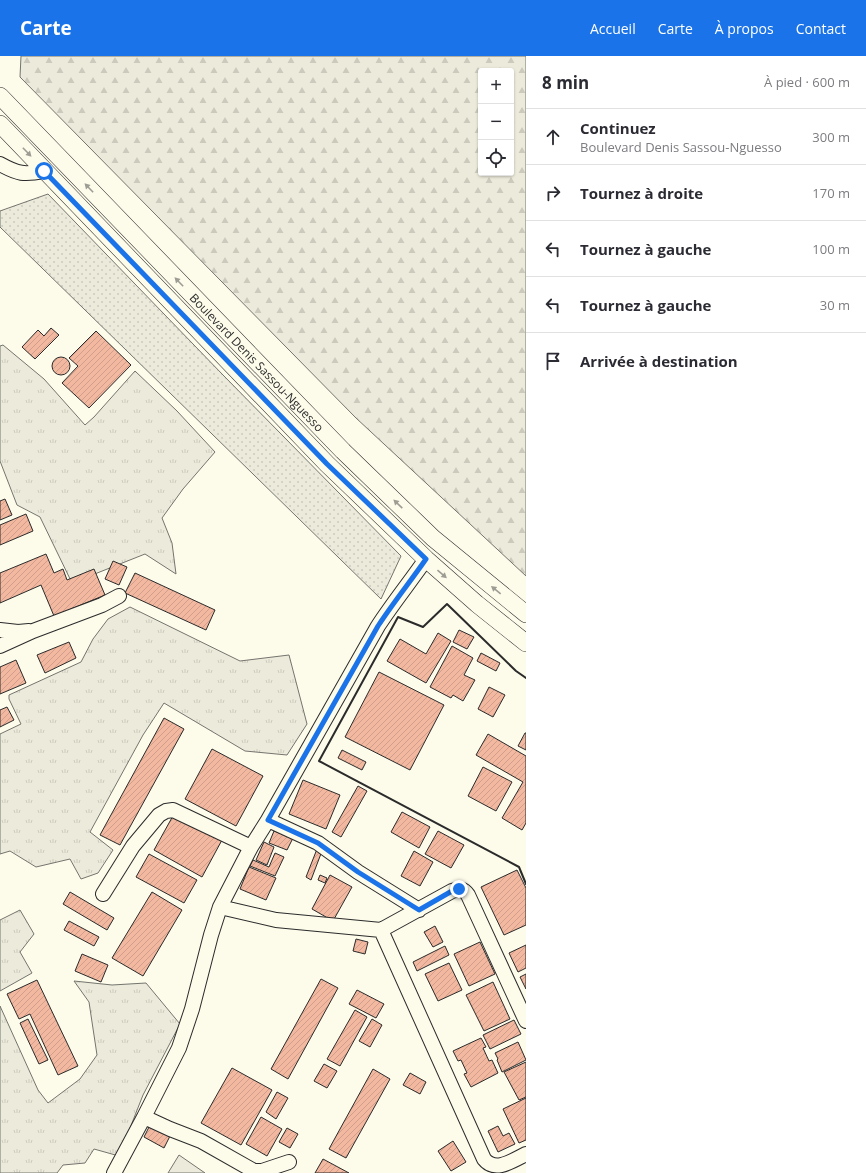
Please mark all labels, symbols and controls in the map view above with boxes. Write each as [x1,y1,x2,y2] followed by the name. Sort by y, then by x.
[20,15,72,41] text: Carte
[590,19,636,38] text: Accueil
[658,19,693,38] text: Carte
[715,19,774,38] text: À propos
[796,19,846,38] text: Contact
[478,68,514,176] map controls
[478,68,514,104] button: +
[542,71,589,94] text: 8 min
[764,73,850,91] text: À pied · 600 m
[478,104,514,140] button: −
[580,118,656,138] text: Continuez
[542,126,564,148] icon: ahead
[812,128,850,146] text: 300 m
[580,138,782,156] text: Boulevard Denis Sassou-Nguesso
[478,140,514,176] button: locate
[22,147,32,157] one-way arrow
[35,162,53,180] route start
[542,182,564,204] icon: right
[580,183,703,203] text: Tournez à droite
[85,184,94,193] one-way arrow
[812,184,850,202] text: 170 m
[542,238,564,260] icon: left
[580,239,711,259] text: Tournez à gauche
[812,240,850,258] text: 100 m
[174,277,184,287] one-way arrow
[186,289,328,435] street label: Boulevard Denis Sassou-Nguesso
[542,294,564,316] icon: left
[580,295,711,315] text: Tournez à gauche
[820,296,850,314] text: 30 m
[542,350,564,372] icon: arrive
[580,351,738,371] text: Arrivée à destination
[393,499,403,509] one-way arrow
[438,569,447,578] one-way arrow
[490,585,501,594] one-way arrow
[450,880,468,898] route end

